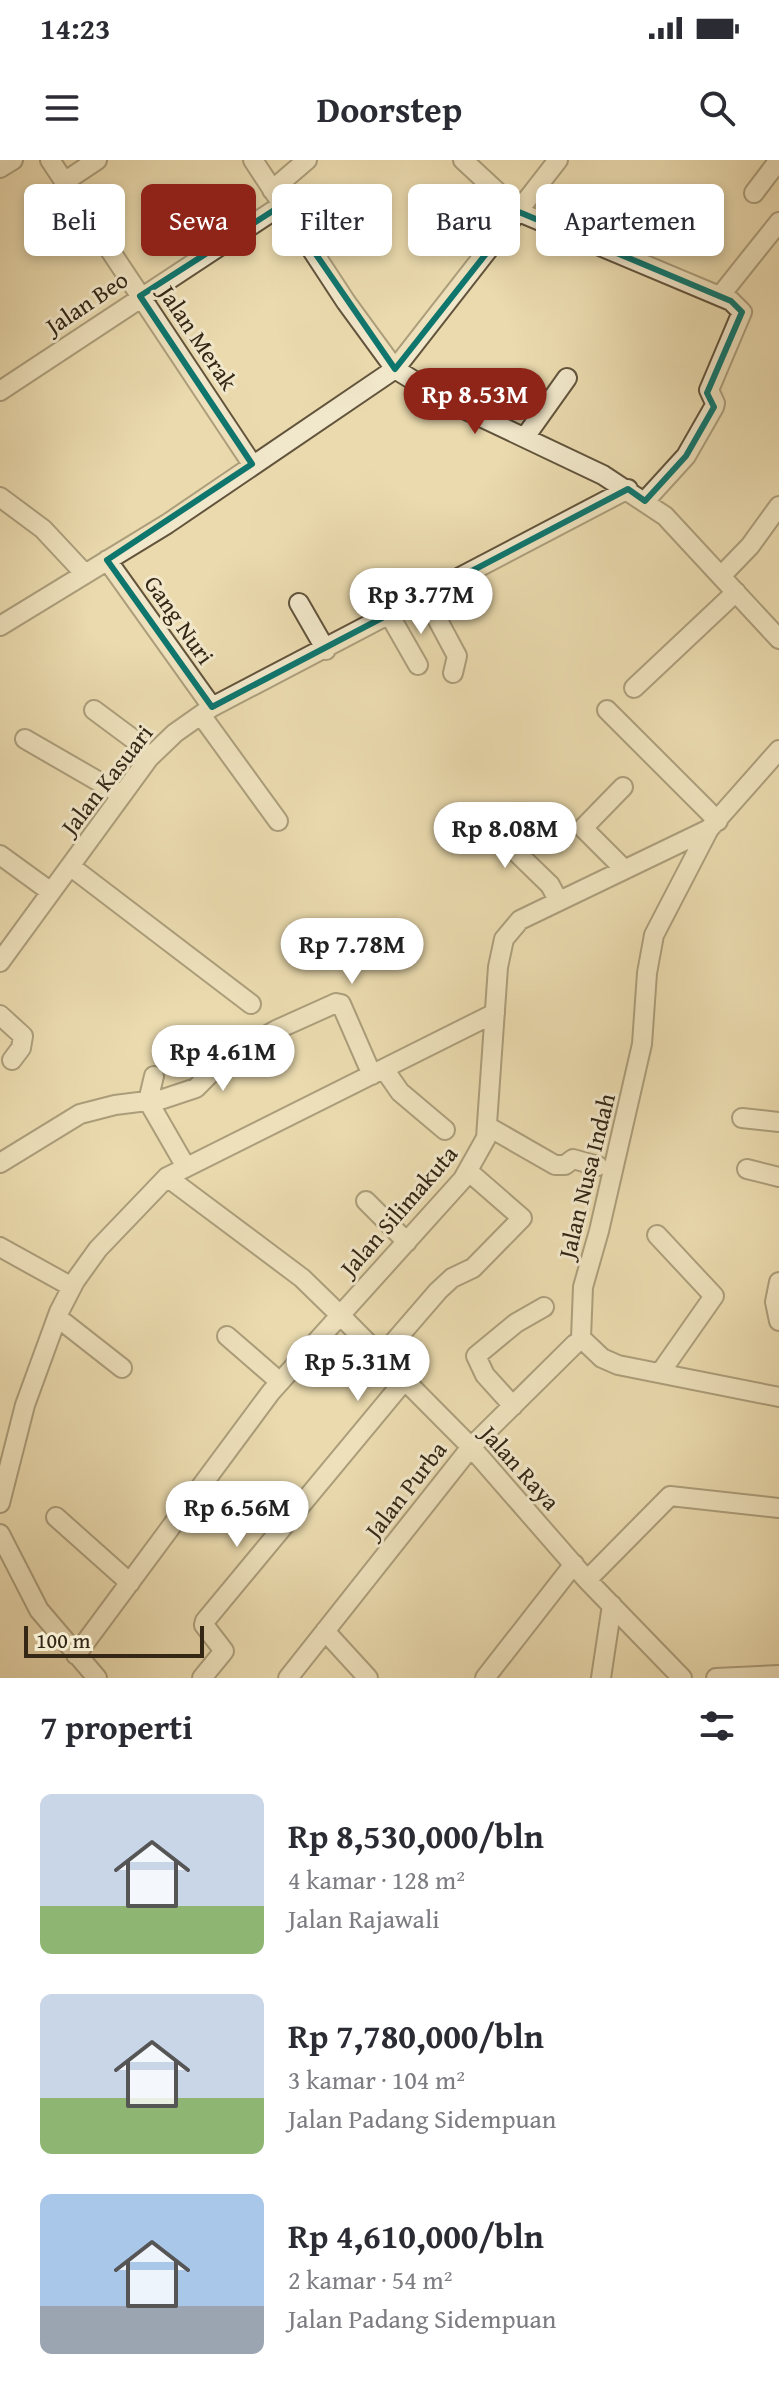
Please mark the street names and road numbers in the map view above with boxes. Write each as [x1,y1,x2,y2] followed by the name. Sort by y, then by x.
[36,262,135,345] street label: Jalan Beo
[149,276,247,398] street label: Jalan Merak
[136,568,223,672] street label: Gang Nuri
[50,717,161,845] street label: Jalan Kasuari
[548,1089,624,1265] street label: Jalan Nusa Indah
[330,1137,466,1286] street label: Jalan Silimakuta
[471,1415,569,1518] street label: Jalan Raya
[354,1433,455,1548] street label: Jalan Purba

